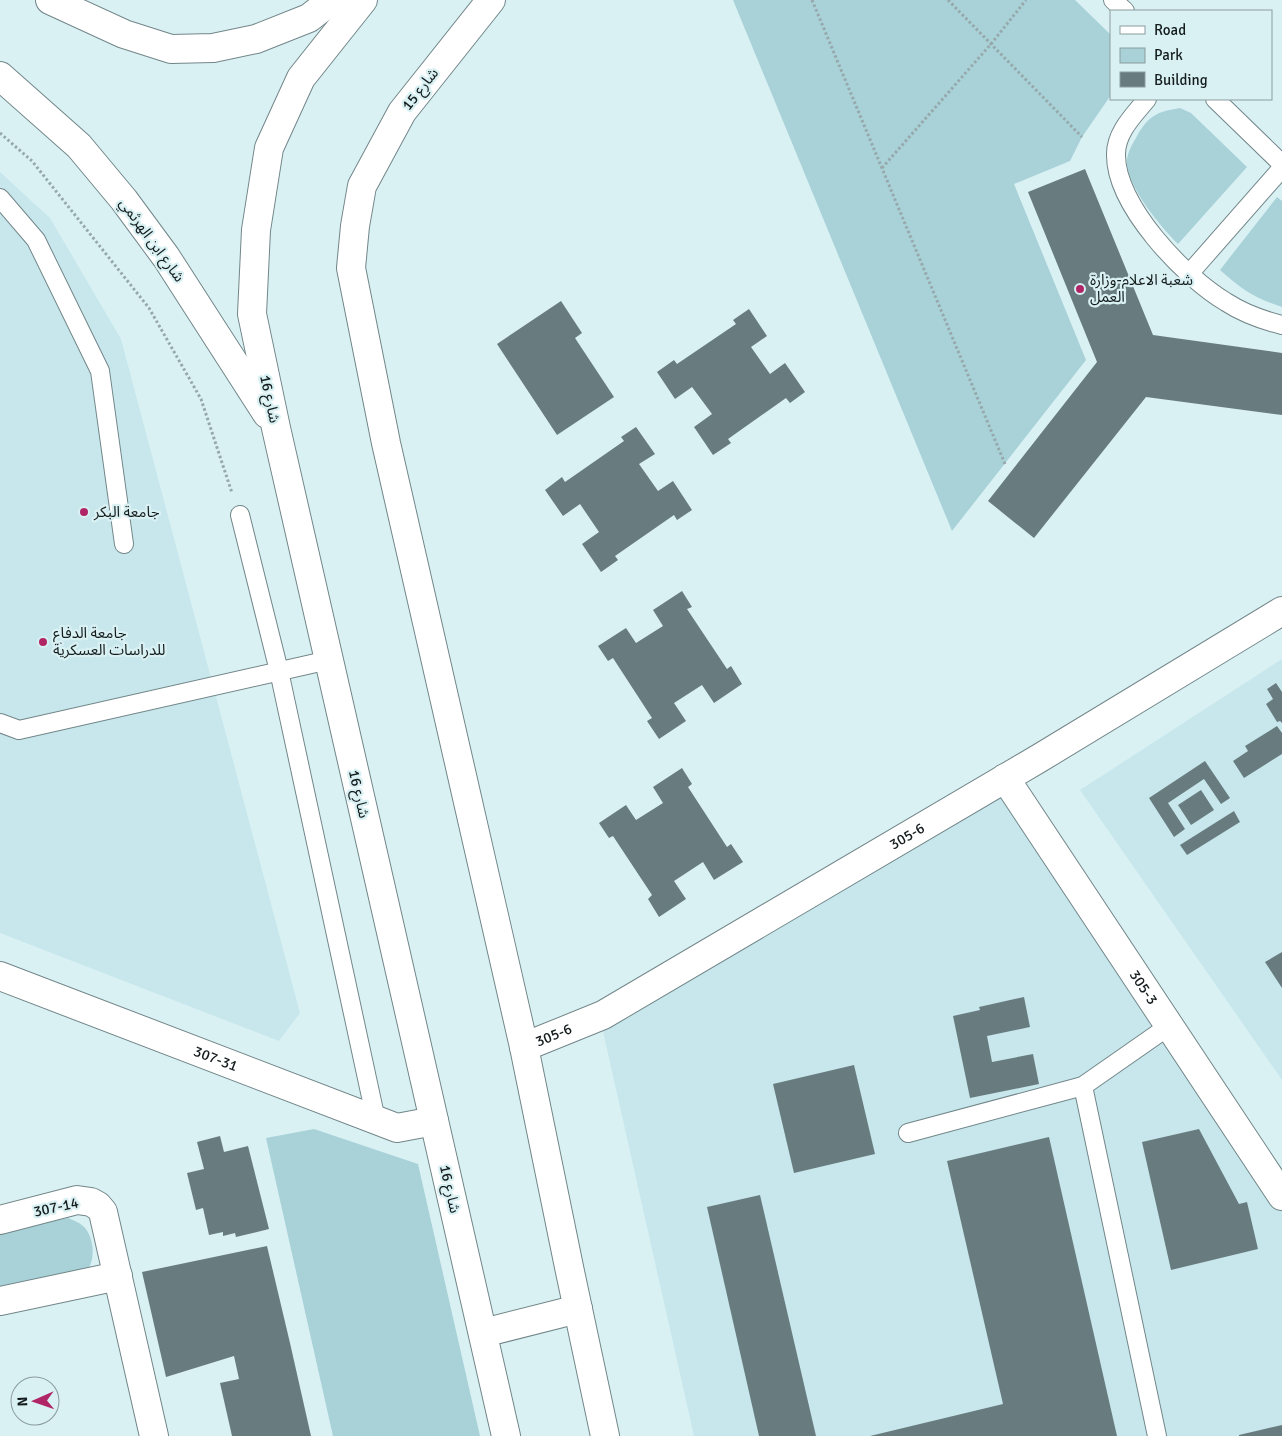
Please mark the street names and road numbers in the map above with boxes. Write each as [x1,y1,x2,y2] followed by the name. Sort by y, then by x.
[398,64,445,116] street label: شارع 15
[113,195,189,287] street label: شارع ابن الهرثمي
[253,373,284,426] street label: شارع 16
[342,768,373,821] street label: شارع 16
[886,819,928,853] street label: 305-6
[1126,967,1162,1008] street label: 305-3
[533,1020,575,1050] street label: 305-6
[191,1042,240,1075] street label: 307-31
[433,1163,464,1216] street label: شارع 16
[32,1193,80,1221] street label: 307-14

